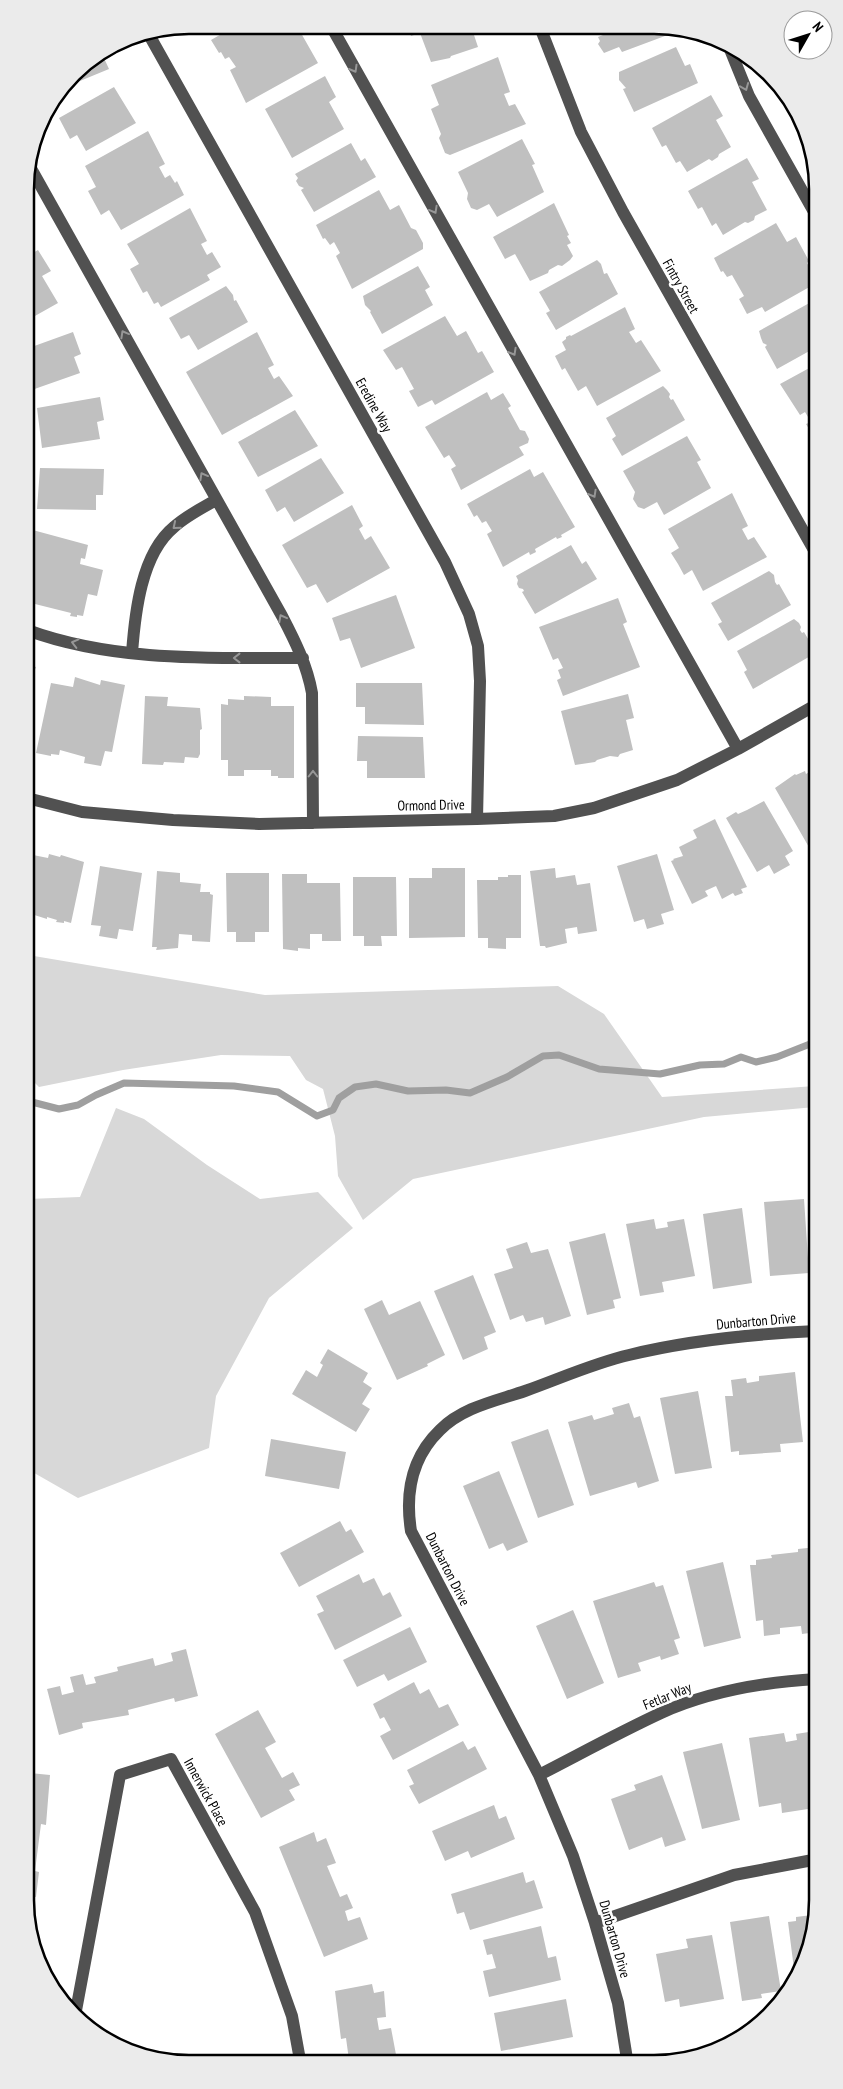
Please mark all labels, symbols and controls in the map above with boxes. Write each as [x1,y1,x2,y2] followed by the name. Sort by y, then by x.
[783,10,833,60] north arrow
[809,18,827,35] text: N
[348,63,358,72] one-way arrow
[739,82,750,91] one-way arrow
[428,205,438,214] one-way arrow
[659,256,703,316] street label: Fintry Street
[120,330,130,339] one-way arrow
[507,347,517,356] one-way arrow
[352,375,397,436] street label: Eredine Way
[199,472,209,481] one-way arrow
[587,488,597,497] one-way arrow
[172,520,181,529] one-way arrow
[279,614,289,623] one-way arrow
[72,639,80,649] one-way arrow
[232,653,240,663] one-way arrow
[307,770,318,778] one-way arrow
[397,795,465,815] street label: Ormond Drive
[715,1309,797,1333] street label: Dunbarton Drive
[422,1529,474,1609] street label: Dunbarton Drive
[640,1678,695,1714] street label: Fetlar Way
[180,1755,232,1829] street label: Innerwick Place
[595,1898,635,1980] street label: Dunbarton Drive

